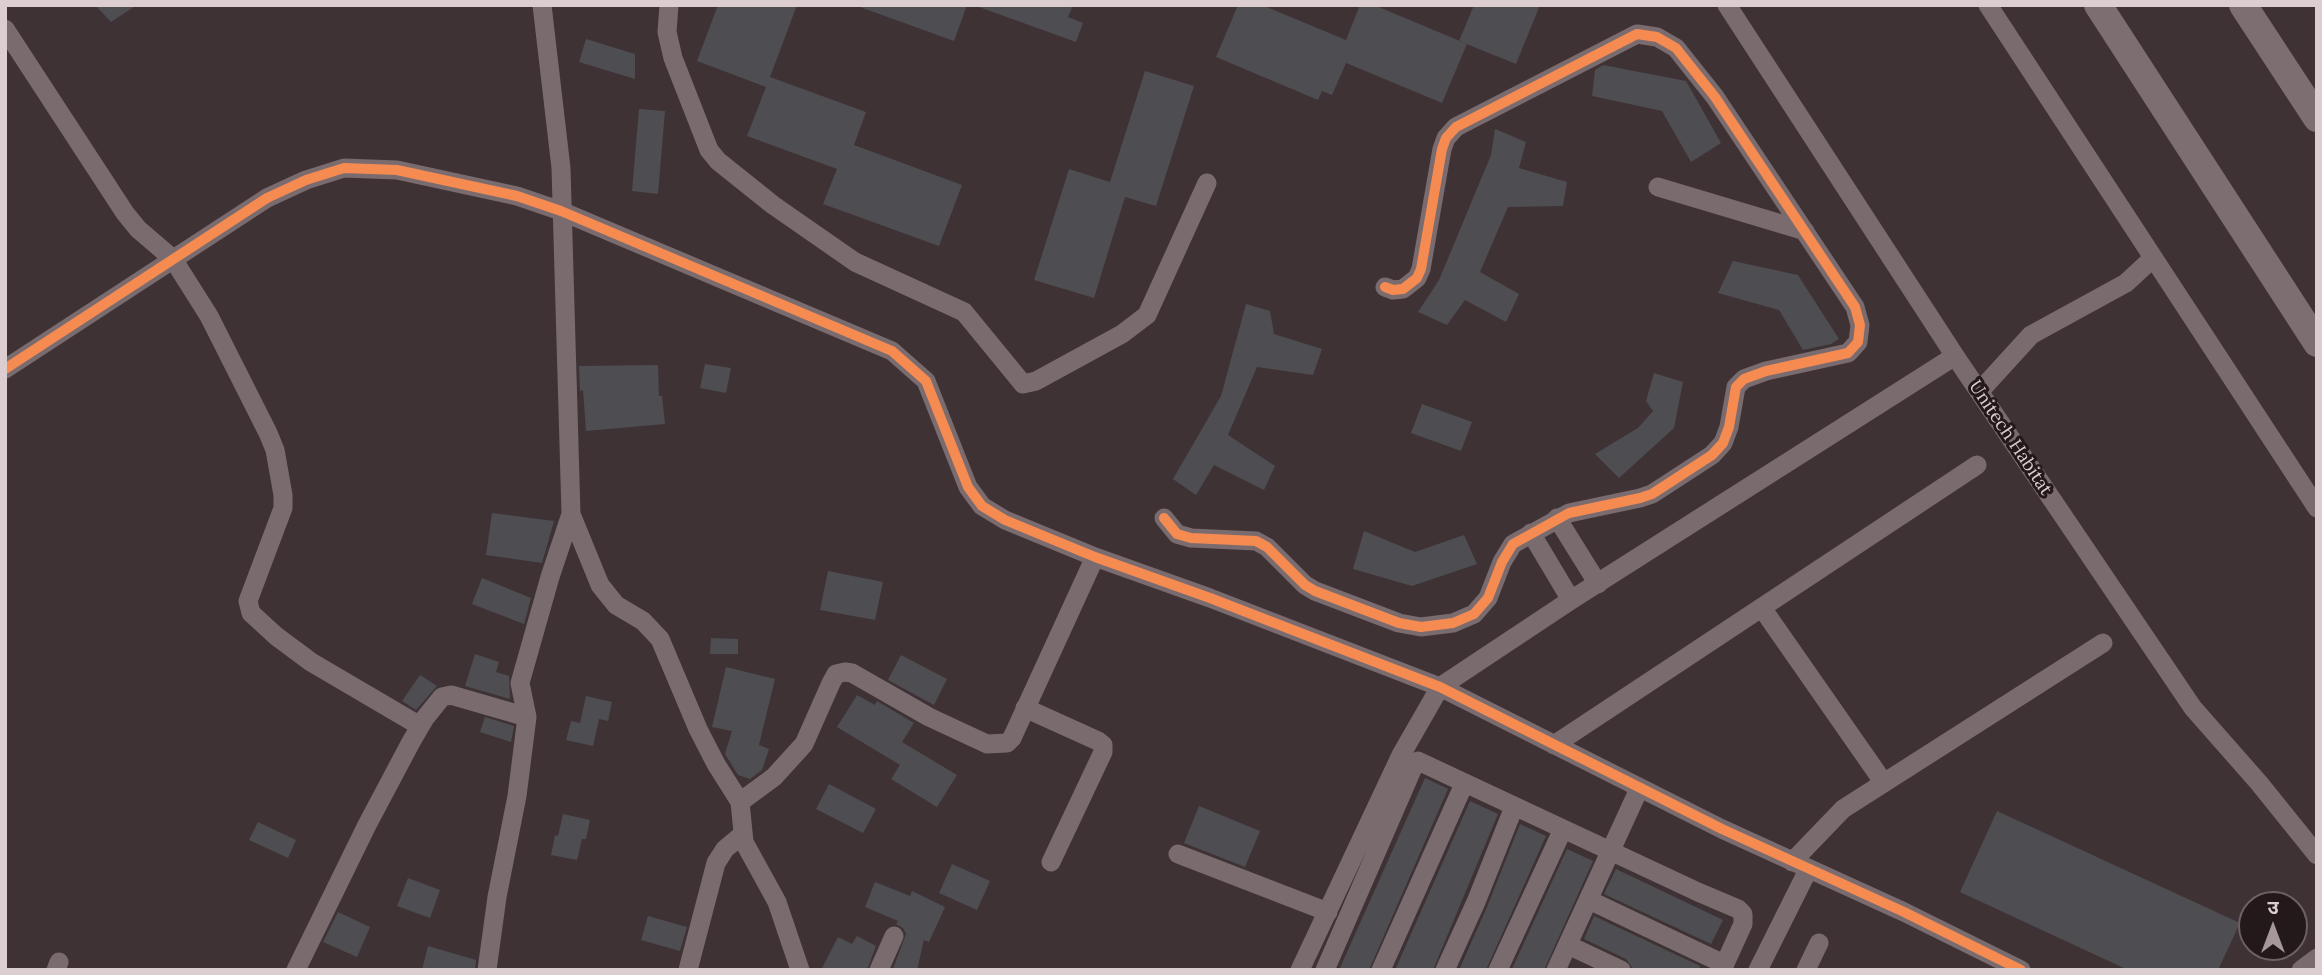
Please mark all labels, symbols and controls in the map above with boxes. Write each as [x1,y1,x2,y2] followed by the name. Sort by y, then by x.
[1964,377,2056,499] street label: Unitech Habitat
[2238,891,2308,961] north arrow
[2267,895,2279,919] text: उ

